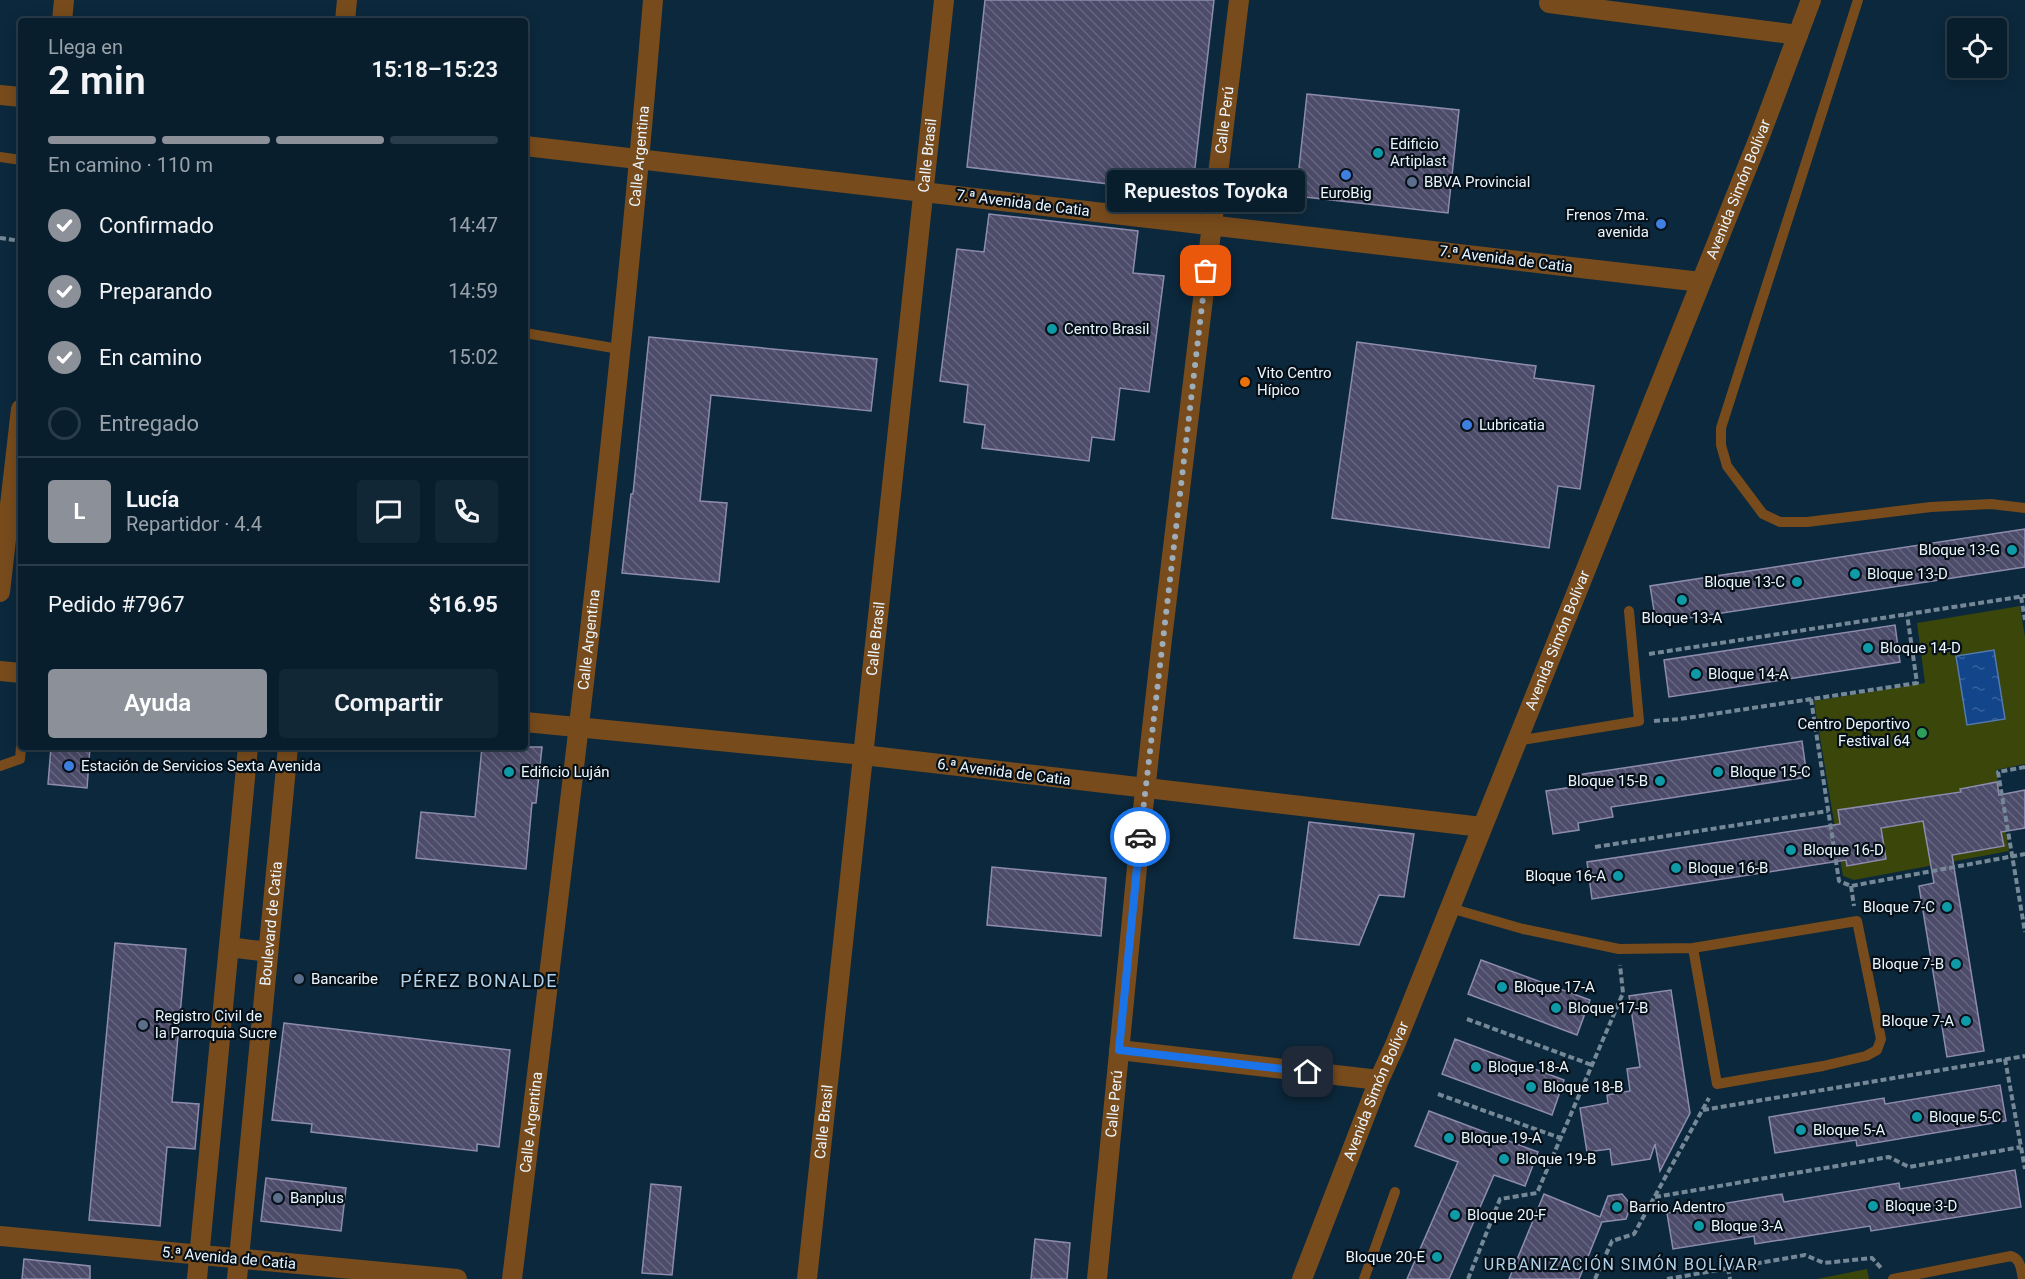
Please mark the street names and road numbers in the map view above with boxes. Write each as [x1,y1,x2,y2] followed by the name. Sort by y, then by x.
[1212,85,1238,155] street label: Calle Perú
[626,105,653,208] street label: Calle Argentina
[1702,117,1774,262] street label: Avenida Simón Bolívar
[914,118,940,193] street label: Calle Brasil
[955,186,1091,220] street label: 7.ª Avenida de Catia
[1438,242,1574,276] street label: 7.ª Avenida de Catia
[1521,568,1594,713] street label: Avenida Simón Bolívar
[574,588,604,691] street label: Calle Argentina
[863,601,888,677] street label: Calle Brasil
[936,755,1072,789] street label: 6.ª Avenida de Catia
[256,861,286,987] street label: Boulevard de Catia
[1340,1019,1413,1163] street label: Avenida Simón Bolívar
[1102,1069,1126,1138] street label: Calle Perú
[516,1071,546,1174] street label: Calle Argentina
[811,1084,837,1160] street label: Calle Brasil
[161,1243,297,1273] street label: 5.ª Avenida de Catia

